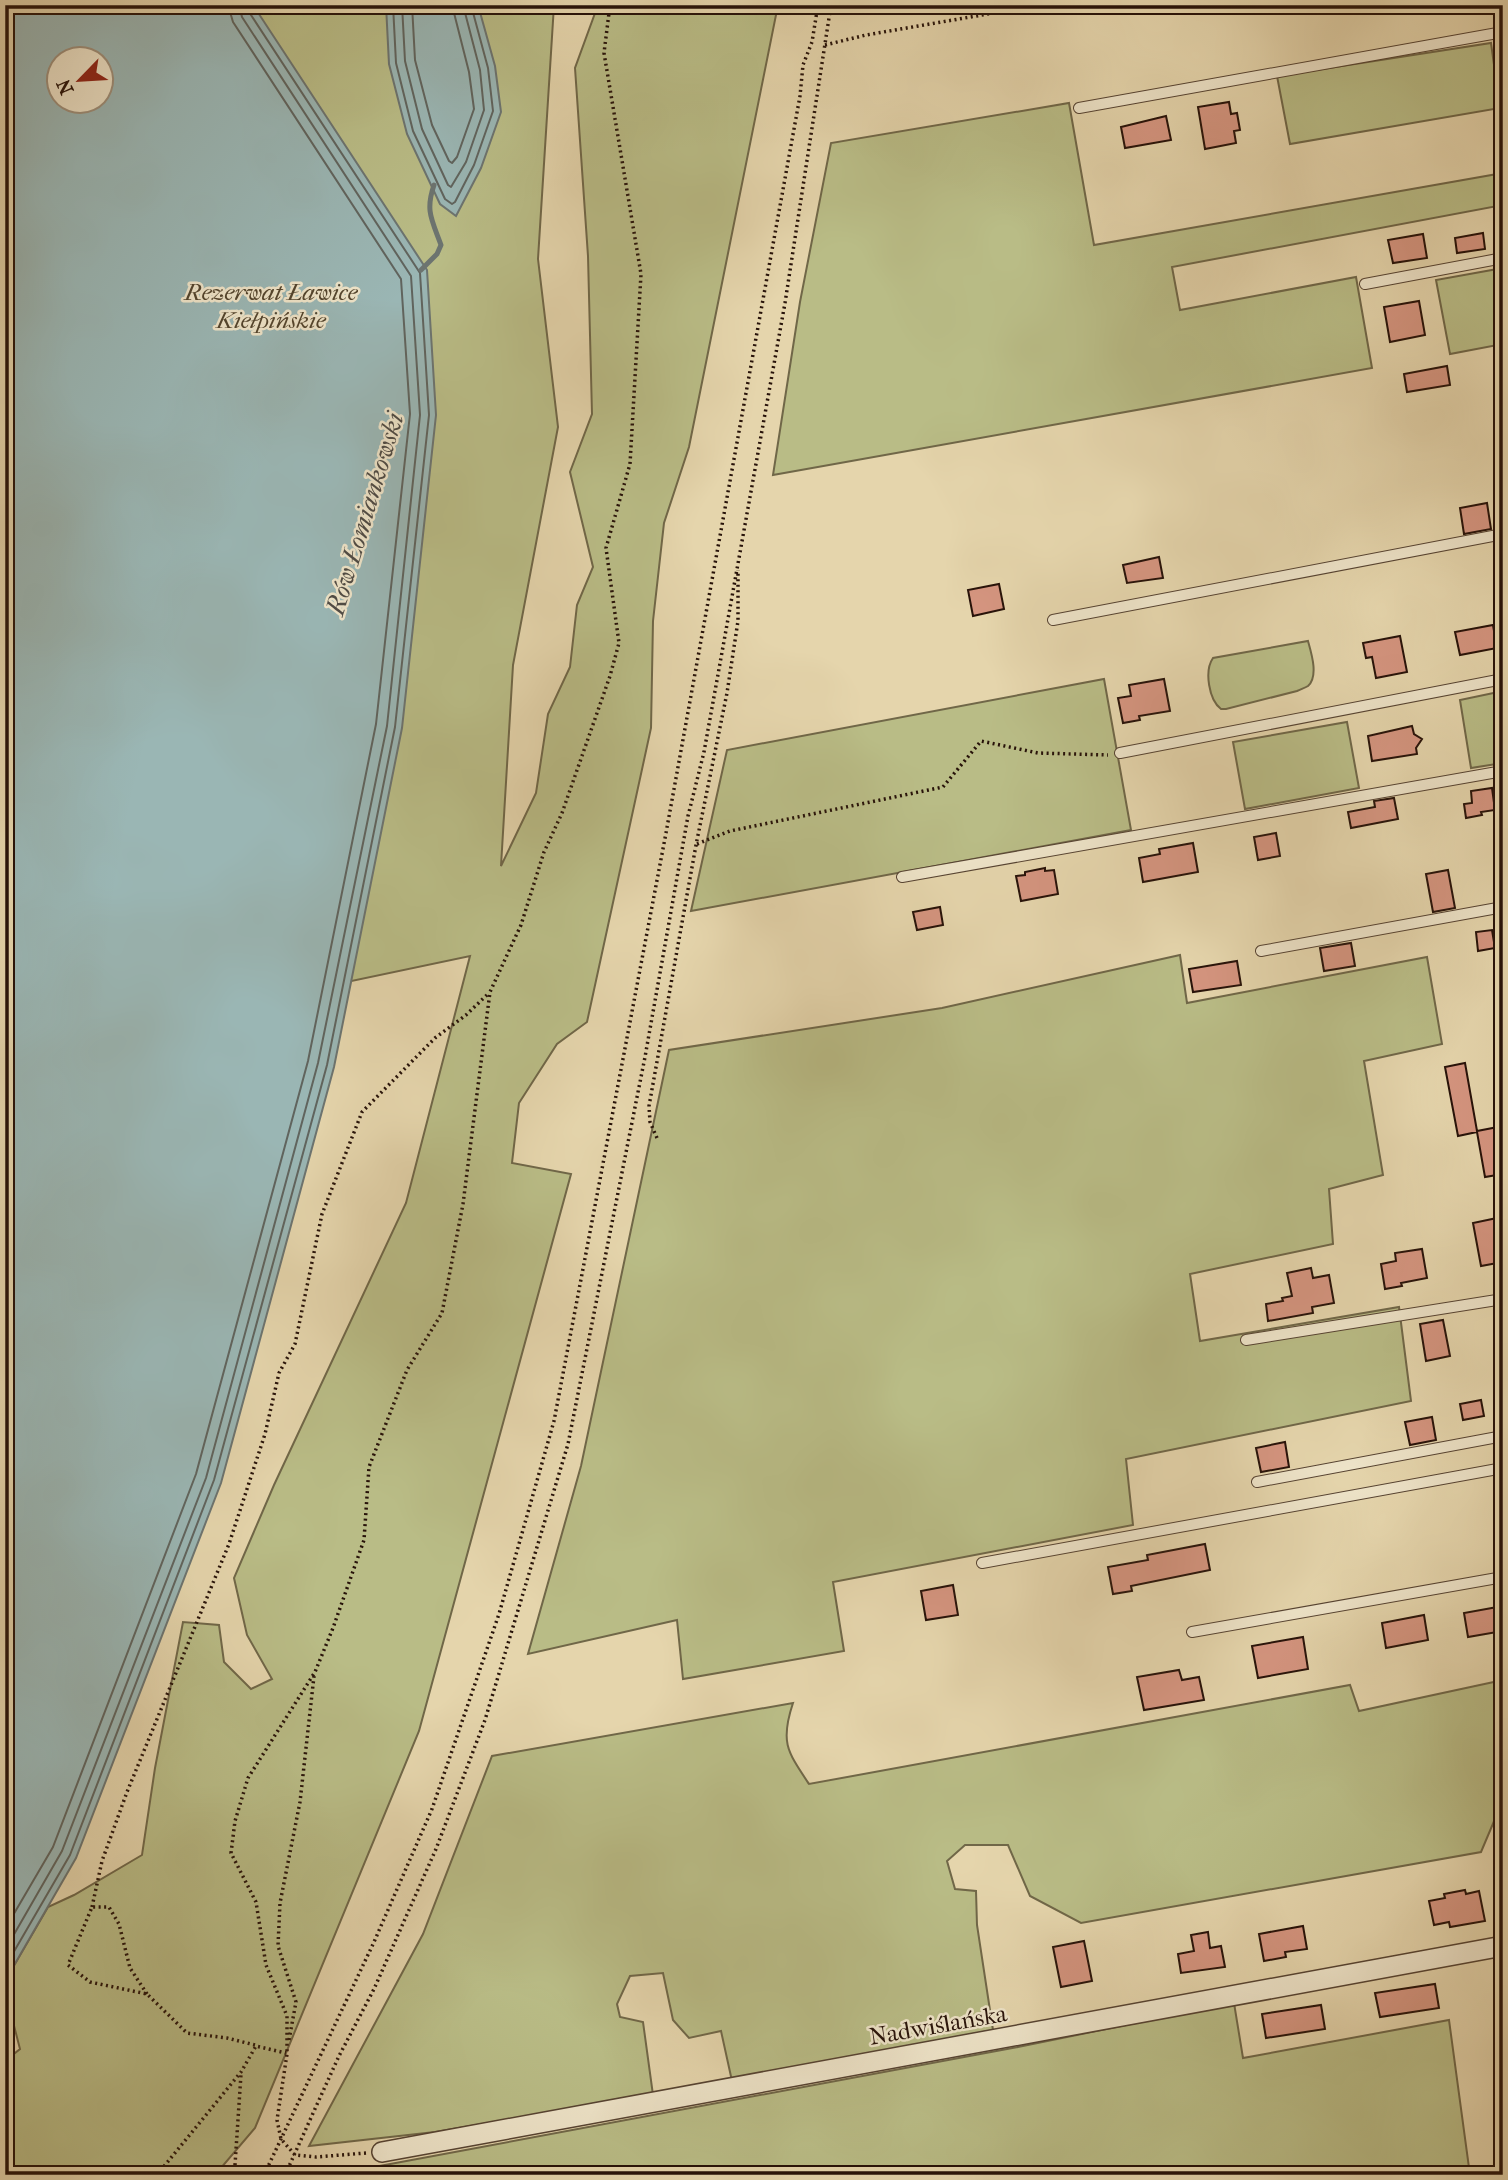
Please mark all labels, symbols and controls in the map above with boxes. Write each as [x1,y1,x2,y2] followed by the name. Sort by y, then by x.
[46,46,116,116] north arrow
[52,75,79,98] text: N
[182,278,359,334] park label: Rezerwat Ławice Kiełpińskie
[319,408,411,621] water label: Rów Łomiankowski
[867,1999,1010,2051] street label: Nadwiślańska

